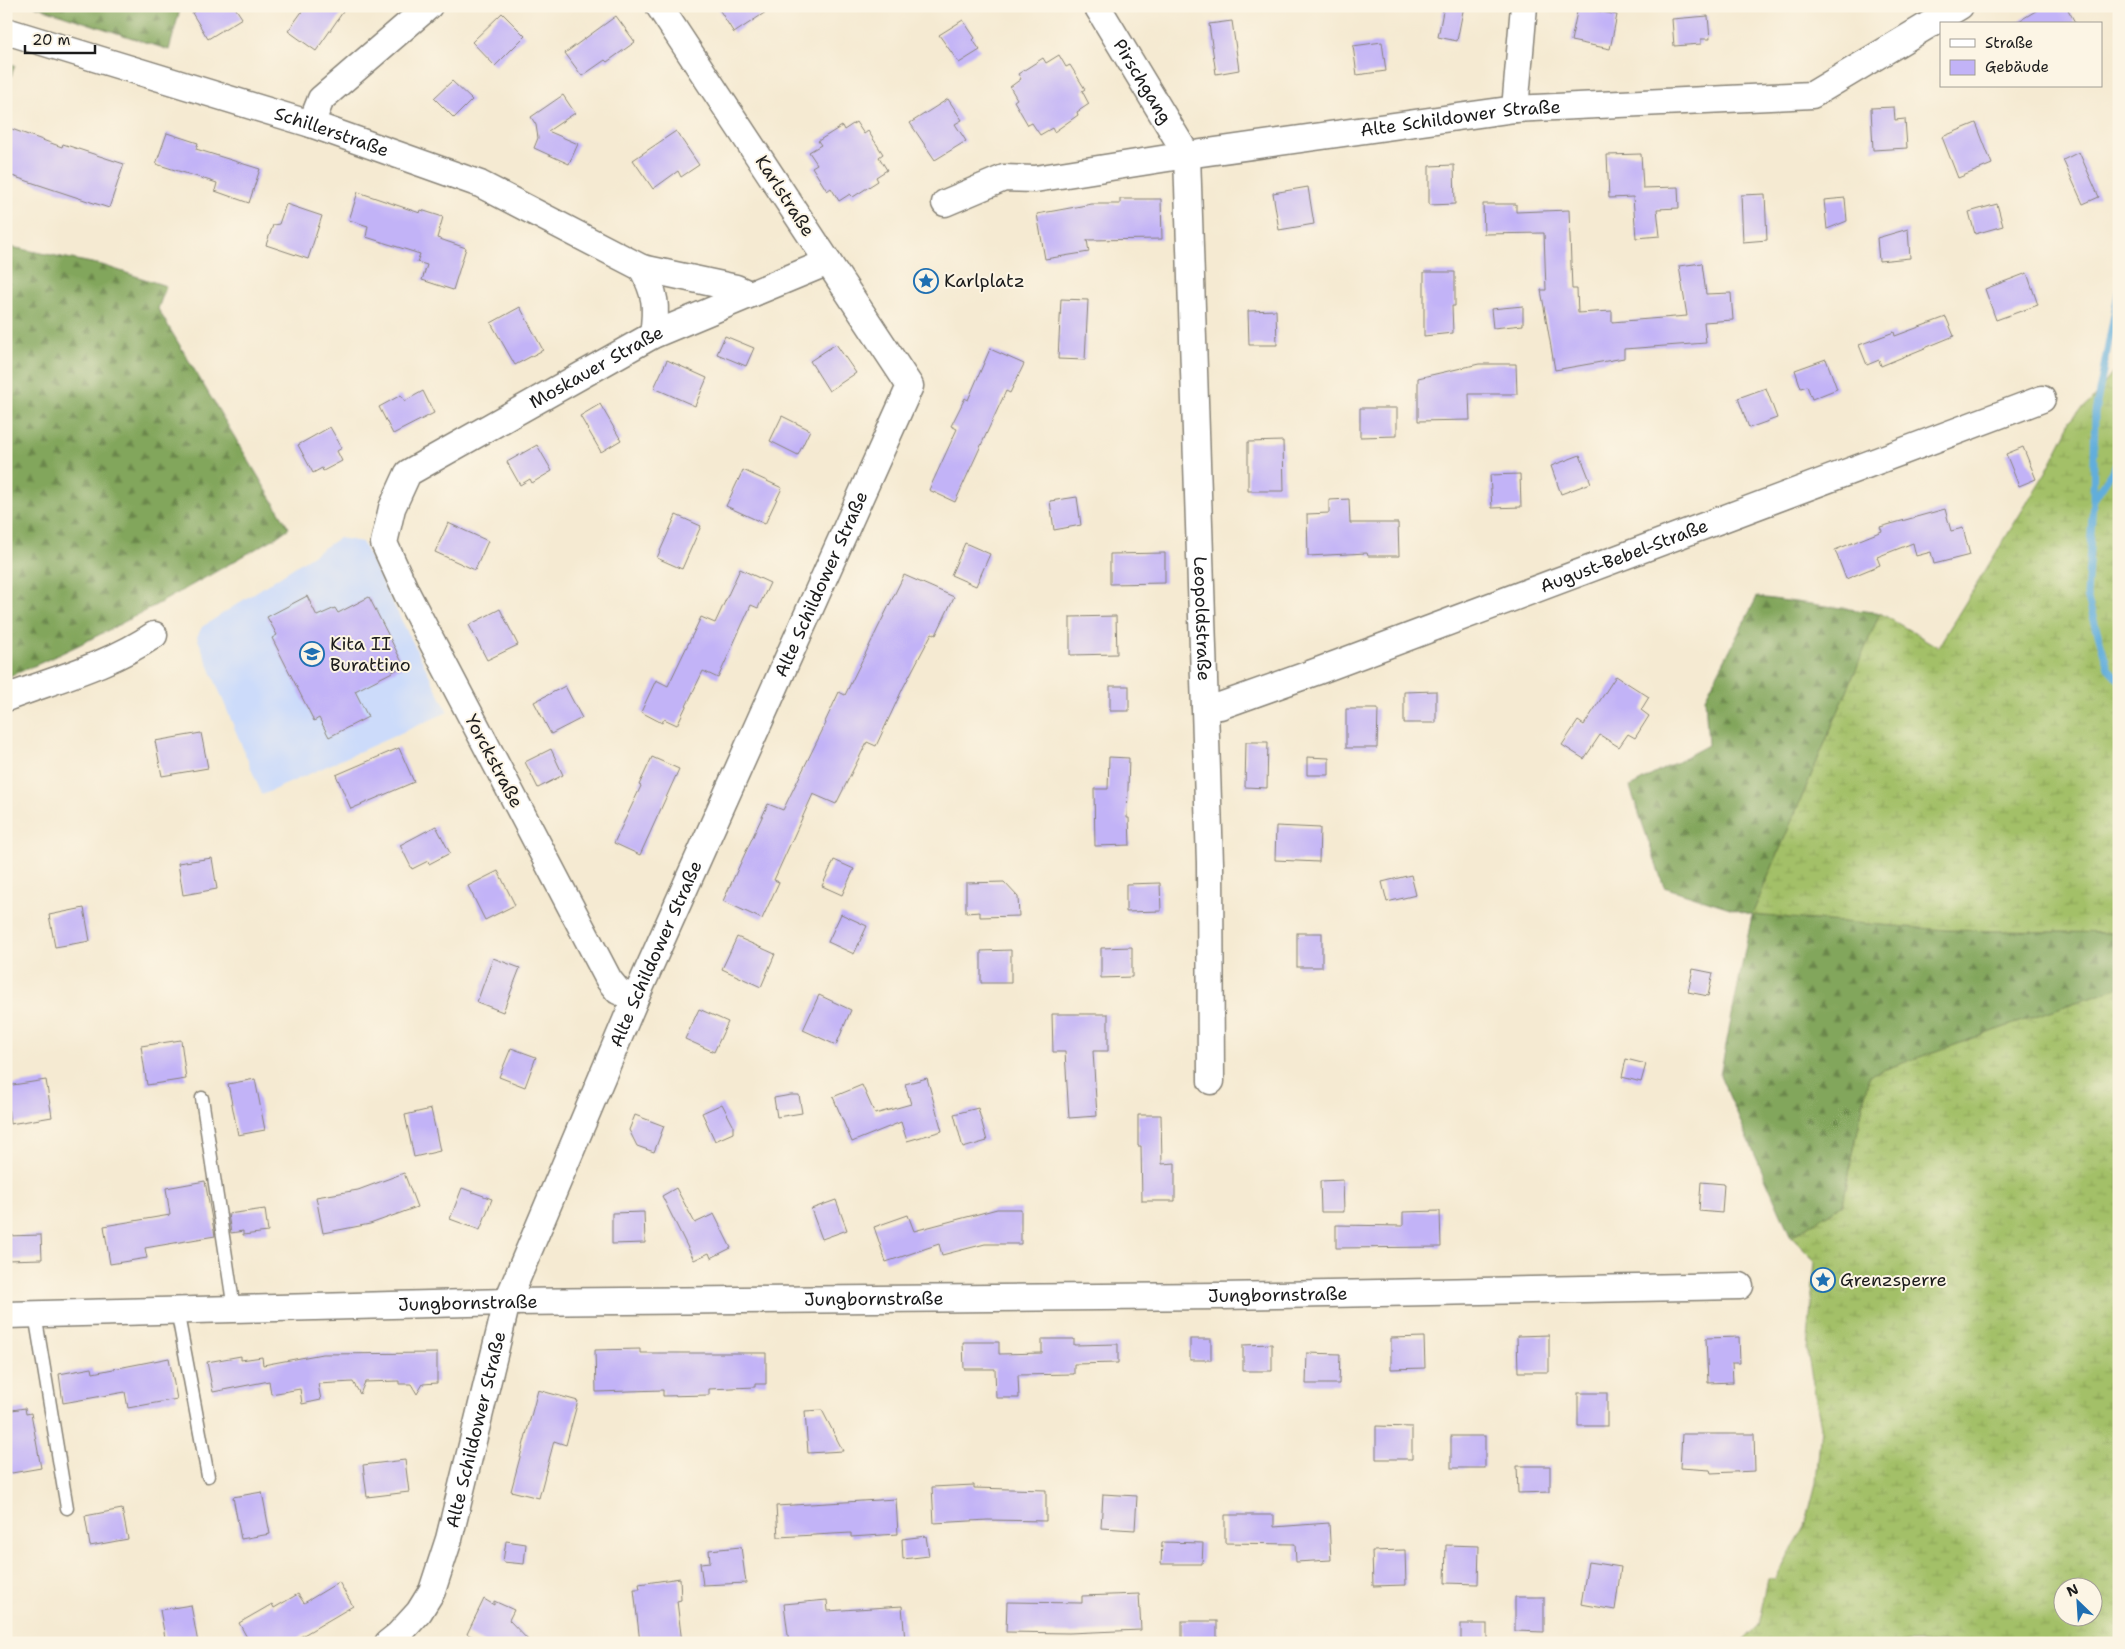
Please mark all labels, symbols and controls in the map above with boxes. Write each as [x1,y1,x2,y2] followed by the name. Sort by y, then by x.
[25,22,95,54] scale bar
[1940,22,2102,88] legend
[32,30,71,50] text: 20 m
[1985,33,2033,53] text: Straße
[1108,34,1177,128] street label: Pirschgang
[1985,57,2049,77] text: Gebäude
[1359,95,1561,143] street label: Alte Schildower Straße
[272,102,392,163] street label: Schillerstraße
[750,151,820,241] street label: Karlstraße
[913,268,939,294] place icon: Karlplatz
[944,269,1025,293] place label: Karlplatz
[525,320,667,414] street label: Moskauer Straße
[769,487,873,681] street label: Alte Schildower Straße
[1537,514,1712,599] street label: August-Bebel-Straße
[1188,556,1216,681] street label: Leopoldstraße
[330,632,411,677] place label: Kita II Burattino
[299,641,325,667] school or university icon: Kita II Burattino
[459,710,529,812] street label: Yorckstraße
[604,857,708,1051] street label: Alte Schildower Straße
[1810,1267,1836,1293] place icon: Grenzsperre
[1840,1268,1947,1292] place label: Grenzsperre
[1208,1282,1348,1308] street label: Jungbornstraße
[804,1286,944,1312] street label: Jungbornstraße
[398,1290,538,1317] street label: Jungbornstraße
[440,1329,511,1530] street label: Alte Schildower Straße
[2052,1576,2102,1626] north arrow
[2064,1580,2081,1601] text: N

